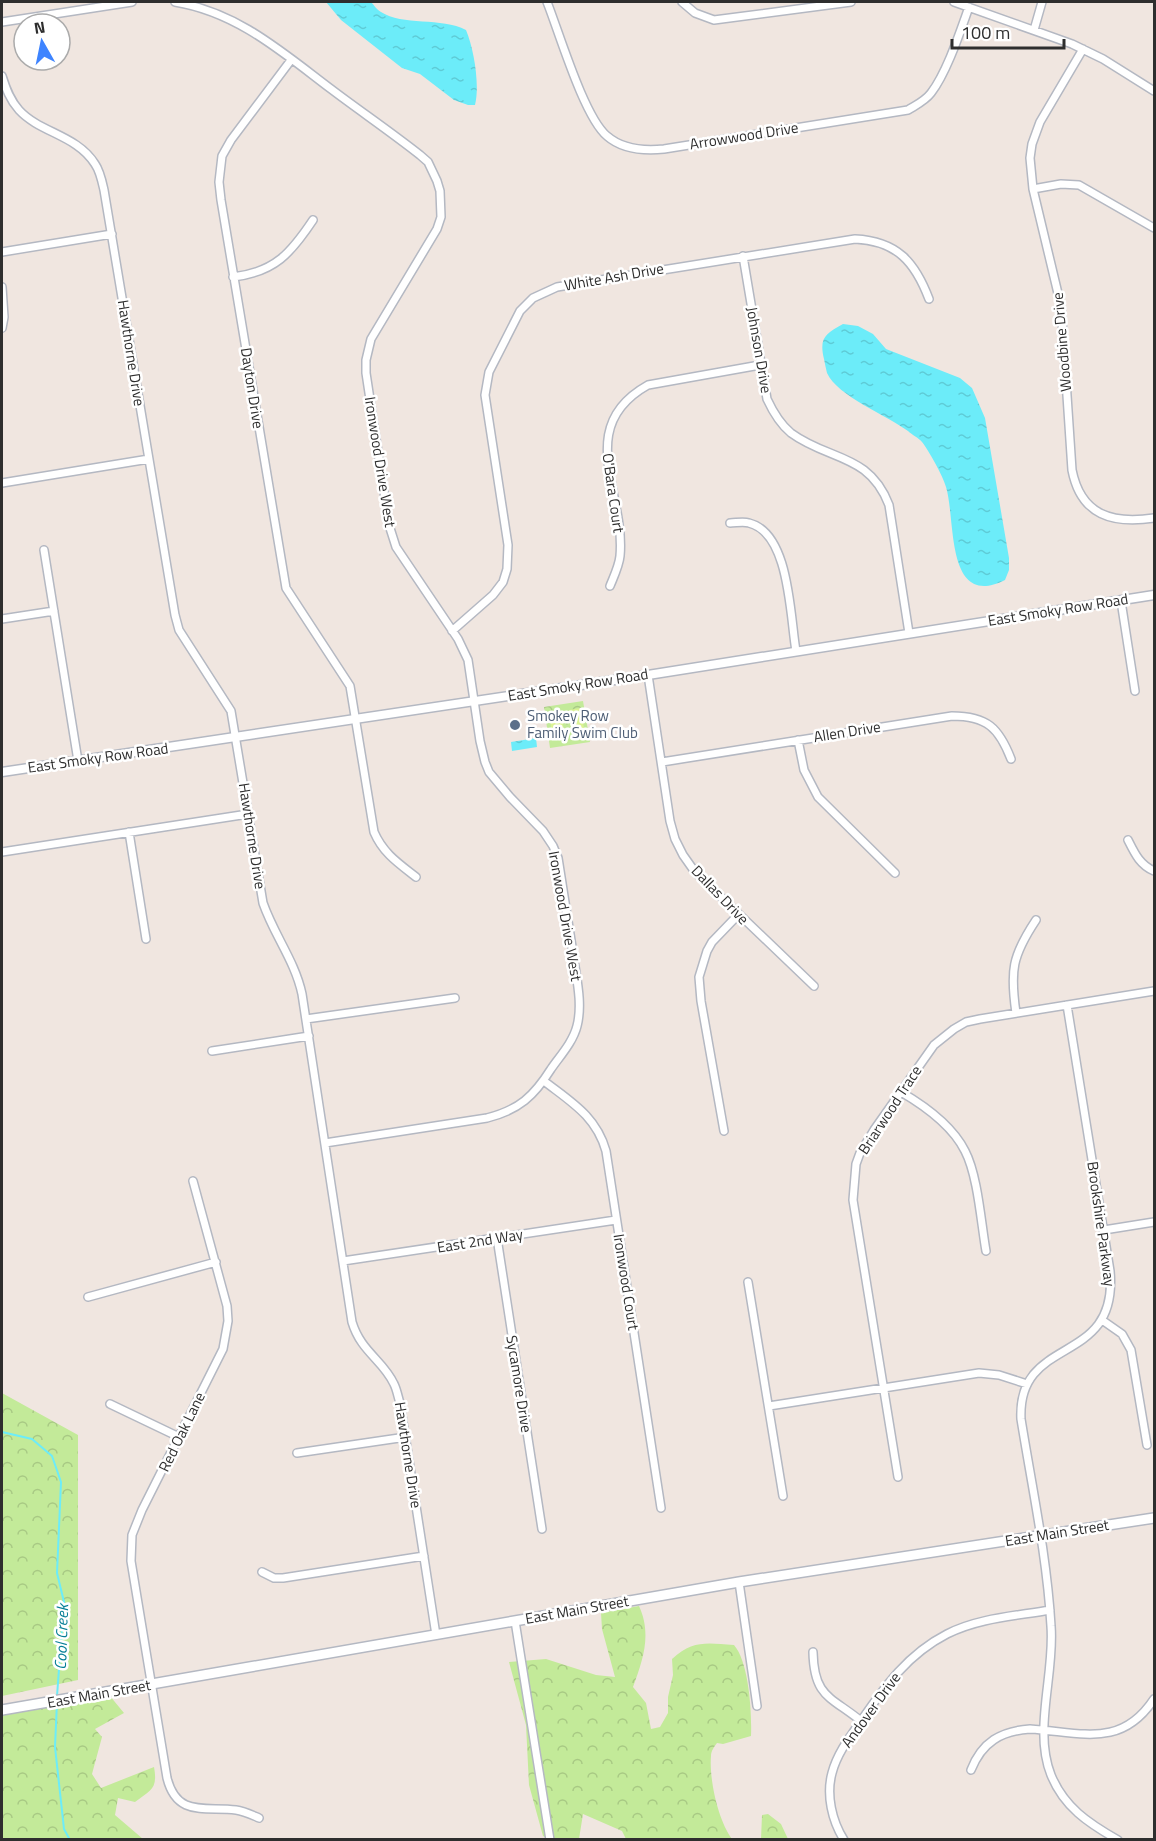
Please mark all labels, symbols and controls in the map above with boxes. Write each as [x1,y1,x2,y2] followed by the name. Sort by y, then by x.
[12,12,72,72] north arrow
[952,12,1064,50] scale bar
[32,14,47,40] text: N
[961,19,1010,46] text: 100 m
[688,116,800,155] street label: Arrowwood Drive
[562,256,666,297] street label: White Ash Drive
[1046,291,1077,393] street label: Woodbine Drive
[112,298,151,408] street label: Hawthorne Drive
[741,305,778,395] street label: Johnson Drive
[235,346,270,430] street label: Dayton Drive
[359,395,402,530] street label: Ironwood Drive West
[597,452,631,535] street label: O'Bara Court
[986,587,1130,632] street label: East Smoky Row Road
[506,662,650,707] street label: East Smoky Row Road
[527,704,638,744] place label: Smokey Row Family Swim Club
[812,715,882,748] street label: Allen Drive
[508,718,522,732] marker: Smokey Row Family Swim Club
[26,736,170,779] street label: East Smoky Row Road
[233,781,272,891] street label: Hawthorne Drive
[543,849,588,984] street label: Ironwood Drive West
[686,860,755,930] street label: Dallas Drive
[852,1061,927,1159] street label: Briarwood Trace
[1081,1160,1122,1288] street label: Brookshire Parkway
[435,1222,525,1259] street label: East 2nd Way
[608,1232,646,1333] street label: Ironwood Court
[500,1334,539,1434] street label: Sycamore Drive
[152,1388,211,1476] street label: Red Oak Lane
[389,1400,428,1510] street label: Hawthorne Drive
[1003,1513,1111,1552] street label: East Main Street
[523,1589,631,1630] street label: East Main Street
[48,1602,74,1670] water label: Cool Creek
[835,1667,906,1752] street label: Andover Drive
[45,1673,153,1714] street label: East Main Street

